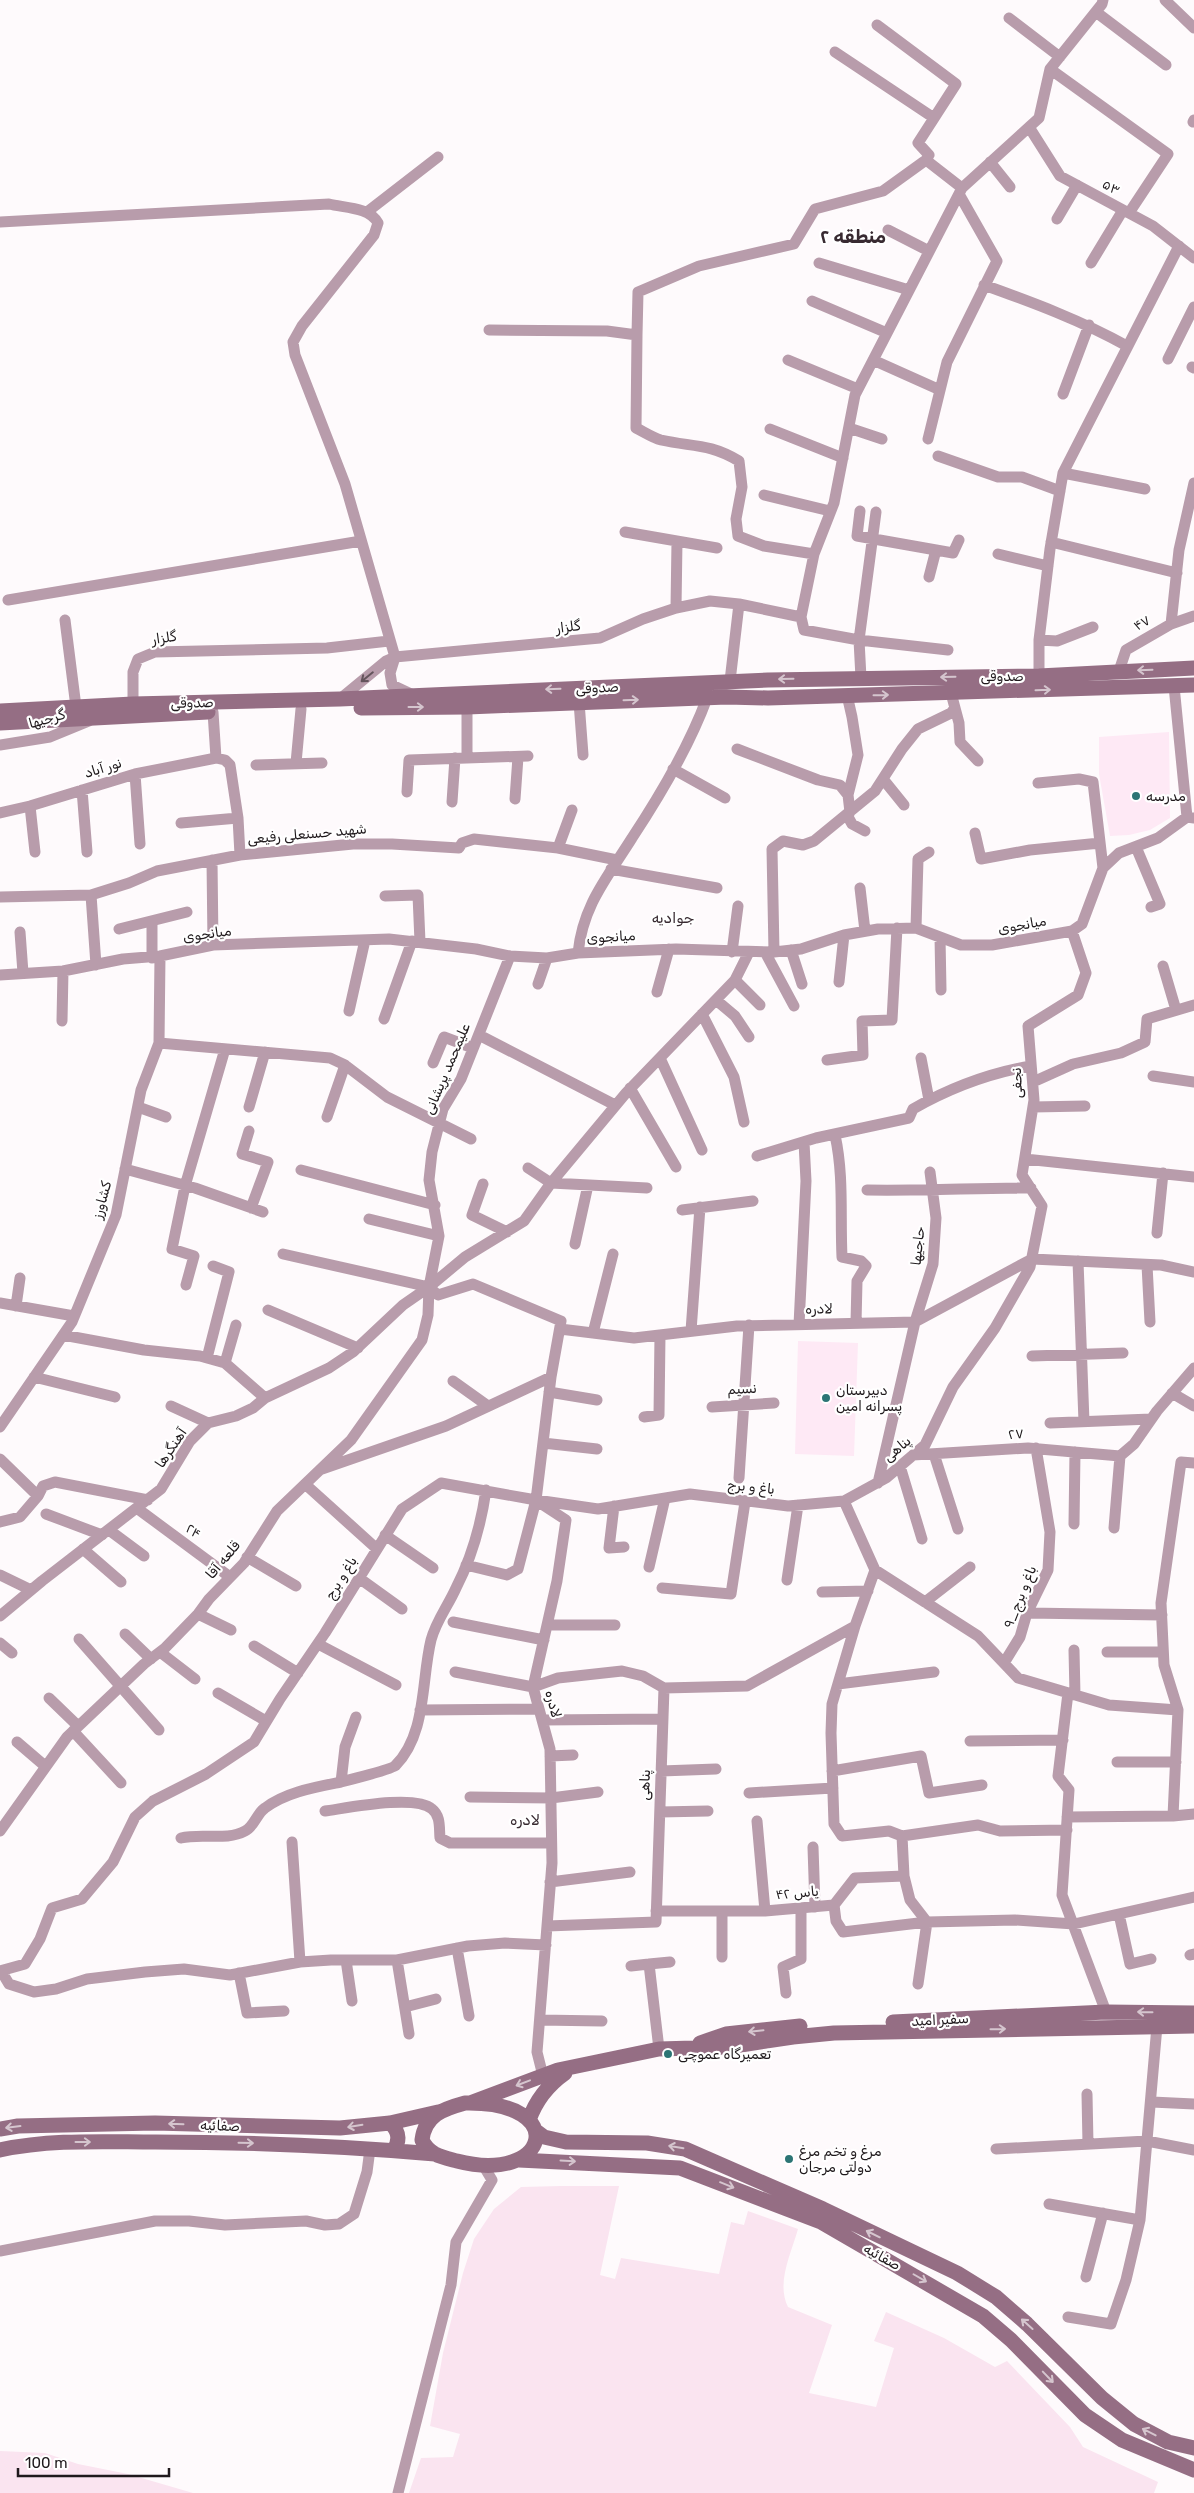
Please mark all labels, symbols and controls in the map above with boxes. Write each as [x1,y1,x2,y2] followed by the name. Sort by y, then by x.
[1099,175,1123,199] street label: ۵۳
[820,225,886,248] district label: منطقه ۲
[1130,611,1154,635] street label: ۴۷
[554,617,582,637] street label: گلزار
[149,628,178,648] street label: گلزار
[1138,665,1154,675] one-way arrow
[980,668,1024,685] street label: صدوقی
[361,672,374,683] one-way arrow
[940,672,956,681] one-way arrow
[778,674,794,684] one-way arrow
[575,678,619,698] street label: صدوقی
[546,685,562,694] one-way arrow
[1035,685,1051,694] one-way arrow
[872,690,888,699] one-way arrow
[170,694,214,712] street label: صدوقی
[622,695,638,705] one-way arrow
[408,702,424,712] one-way arrow
[27,706,68,732] street label: گرجیها
[82,754,124,782] street label: نور آباد
[1146,788,1186,805] place label: مدرسه
[1130,790,1142,802] marker: مدرسه
[247,820,367,848] street label: شهید حسنعلی رفیعی
[652,909,694,927] district label: جوادیه
[996,912,1048,938] street label: میانجوی
[182,922,233,946] street label: میانجوی
[586,927,636,947] street label: میانجوی
[420,1020,475,1118] street label: علیمحمد پریشانی
[1008,1067,1026,1099] street label: نجفی
[89,1179,115,1222] street label: کشاورز
[908,1225,929,1266] street label: حاجیها
[805,1300,833,1318] street label: لادره
[727,1380,757,1398] street label: نسیم
[836,1382,902,1416] place label: دبیرستان پسرانه امین
[820,1392,832,1404] marker: دبیرستان پسرانه امین
[151,1425,191,1471] street label: آهنگرها
[1008,1425,1024,1443] street label: ۲۷
[880,1432,915,1466] street label: پناهی
[726,1476,776,1500] street label: باغ و برج
[182,1520,204,1542] street label: ۲۴
[202,1537,244,1583] street label: قلعه آقا
[321,1553,363,1604] street label: باغ و برج
[1000,1563,1042,1632] street label: ۹_باغ و برج
[541,1688,565,1720] street label: لادره
[636,1769,655,1801] street label: پناهی
[510,1811,540,1829] district label: لادره
[775,1883,819,1903] street label: یاس ۴۲
[1138,2008,1154,2017] one-way arrow
[911,2010,969,2030] street label: سفیر امید
[990,2025,1006,2034] one-way arrow
[748,2026,764,2036] one-way arrow
[678,2046,771,2063] place label: تعمیرگاه عموچی
[662,2048,674,2060] marker: تعمیرگاه عموچی
[516,2079,531,2089] one-way arrow
[200,2117,240,2135] street label: صفائیه
[168,2119,184,2129] one-way arrow
[348,2121,364,2131] one-way arrow
[6,2122,22,2132] one-way arrow
[74,2137,91,2147] one-way arrow
[237,2138,253,2148] one-way arrow
[669,2142,685,2152] one-way arrow
[799,2143,882,2176] place label: مرغ و تخم مرغ دولتی مرجان
[783,2153,795,2165] marker: مرغ و تخم مرغ دولتی مرجان
[560,2157,576,2166] one-way arrow
[719,2181,734,2190] one-way arrow
[866,2228,881,2238] one-way arrow
[861,2240,904,2274] street label: صفائیه
[913,2274,927,2284] one-way arrow
[1021,2318,1034,2330] one-way arrow
[1042,2371,1054,2384] one-way arrow
[1141,2427,1156,2437] one-way arrow
[18,2446,169,2478] scale bar
[25,2454,67,2472] text: 100 m

